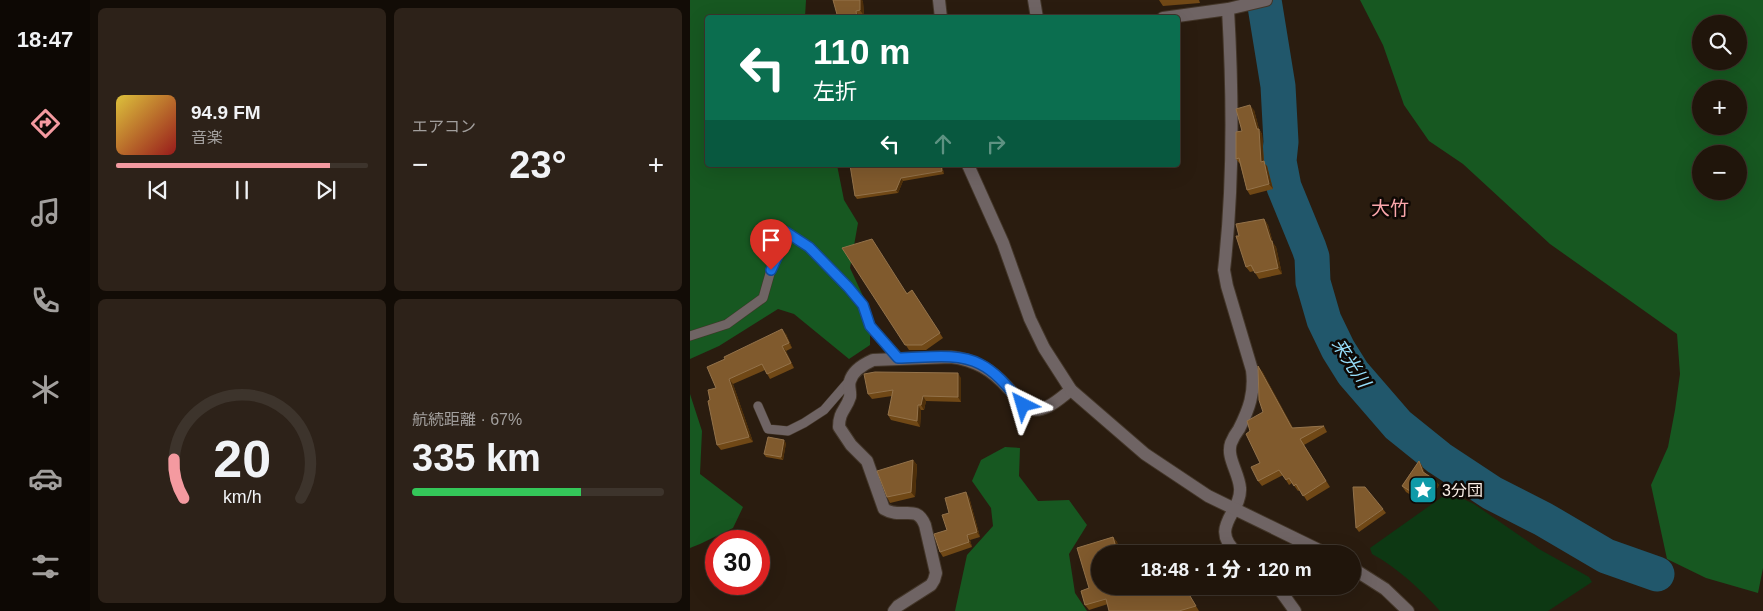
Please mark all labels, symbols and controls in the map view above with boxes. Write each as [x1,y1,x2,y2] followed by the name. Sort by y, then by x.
[1692,15,1747,200] map controls
[1692,15,1747,70] button: search
[17,27,73,52] text: 18:47
[813,32,910,71] text: 110 m
[730,35,795,100] icon: left
[813,79,857,104] text: 左折
[1692,80,1747,135] button: +
[191,102,261,123] text: 94.9 FM
[28,106,63,141] icon: directions
[412,118,476,135] text: エアコン
[191,129,223,146] text: 音楽
[876,130,904,158] icon: left
[929,130,957,158] icon: ahead
[982,130,1010,158] icon: right
[509,144,567,186] text: 23°
[1692,145,1747,200] button: −
[412,149,428,180] text: −
[648,149,664,180] text: +
[144,176,172,204] icon: previous
[228,176,256,204] icon: pause
[312,176,340,204] icon: next
[28,195,63,230] icon: music
[1371,198,1409,219] district label: 大竹
[750,219,792,270] pin
[757,226,785,254] icon: arrive
[28,283,63,318] icon: phone
[1328,335,1375,393] water label: 来光川
[28,372,63,407] icon: climate
[996,378,1048,430] position arrow
[412,411,522,428] text: 航続距離 · 67%
[213,430,271,488] text: 20
[412,437,541,479] text: 335 km
[28,461,63,496] icon: car
[1408,475,1438,505] place icon: 3分団
[1442,482,1483,499] place label: 3分団
[223,487,261,507] text: km/h
[705,530,770,595] speed limit sign: 30
[28,549,63,584] icon: filters
[1140,559,1312,580] text: 18:48 · 1 分 · 120 m

